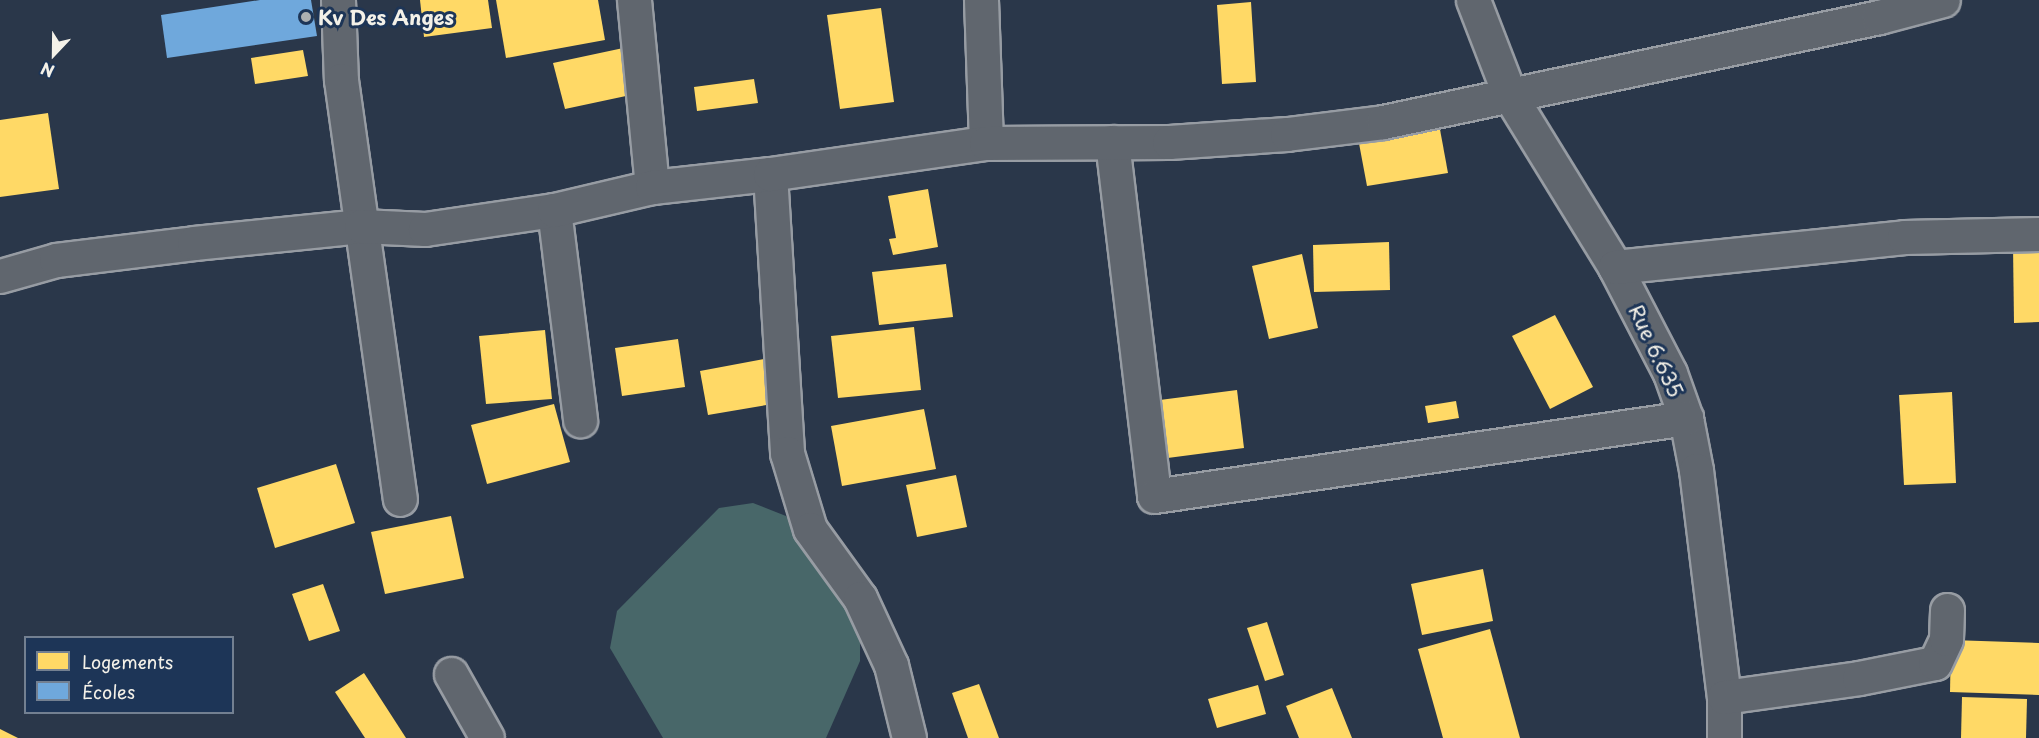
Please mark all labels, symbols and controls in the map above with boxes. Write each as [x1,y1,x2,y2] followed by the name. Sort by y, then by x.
[318,5,454,29] place label: Kv Des Anges
[299,10,313,24] marker: Kv Des Anges
[24,24,84,84] north arrow
[37,57,58,84] text: N
[1624,300,1688,402] street label: Rue 6.635
[24,636,234,714] legend
[82,648,173,675] text: Logements
[82,678,135,705] text: Écoles

